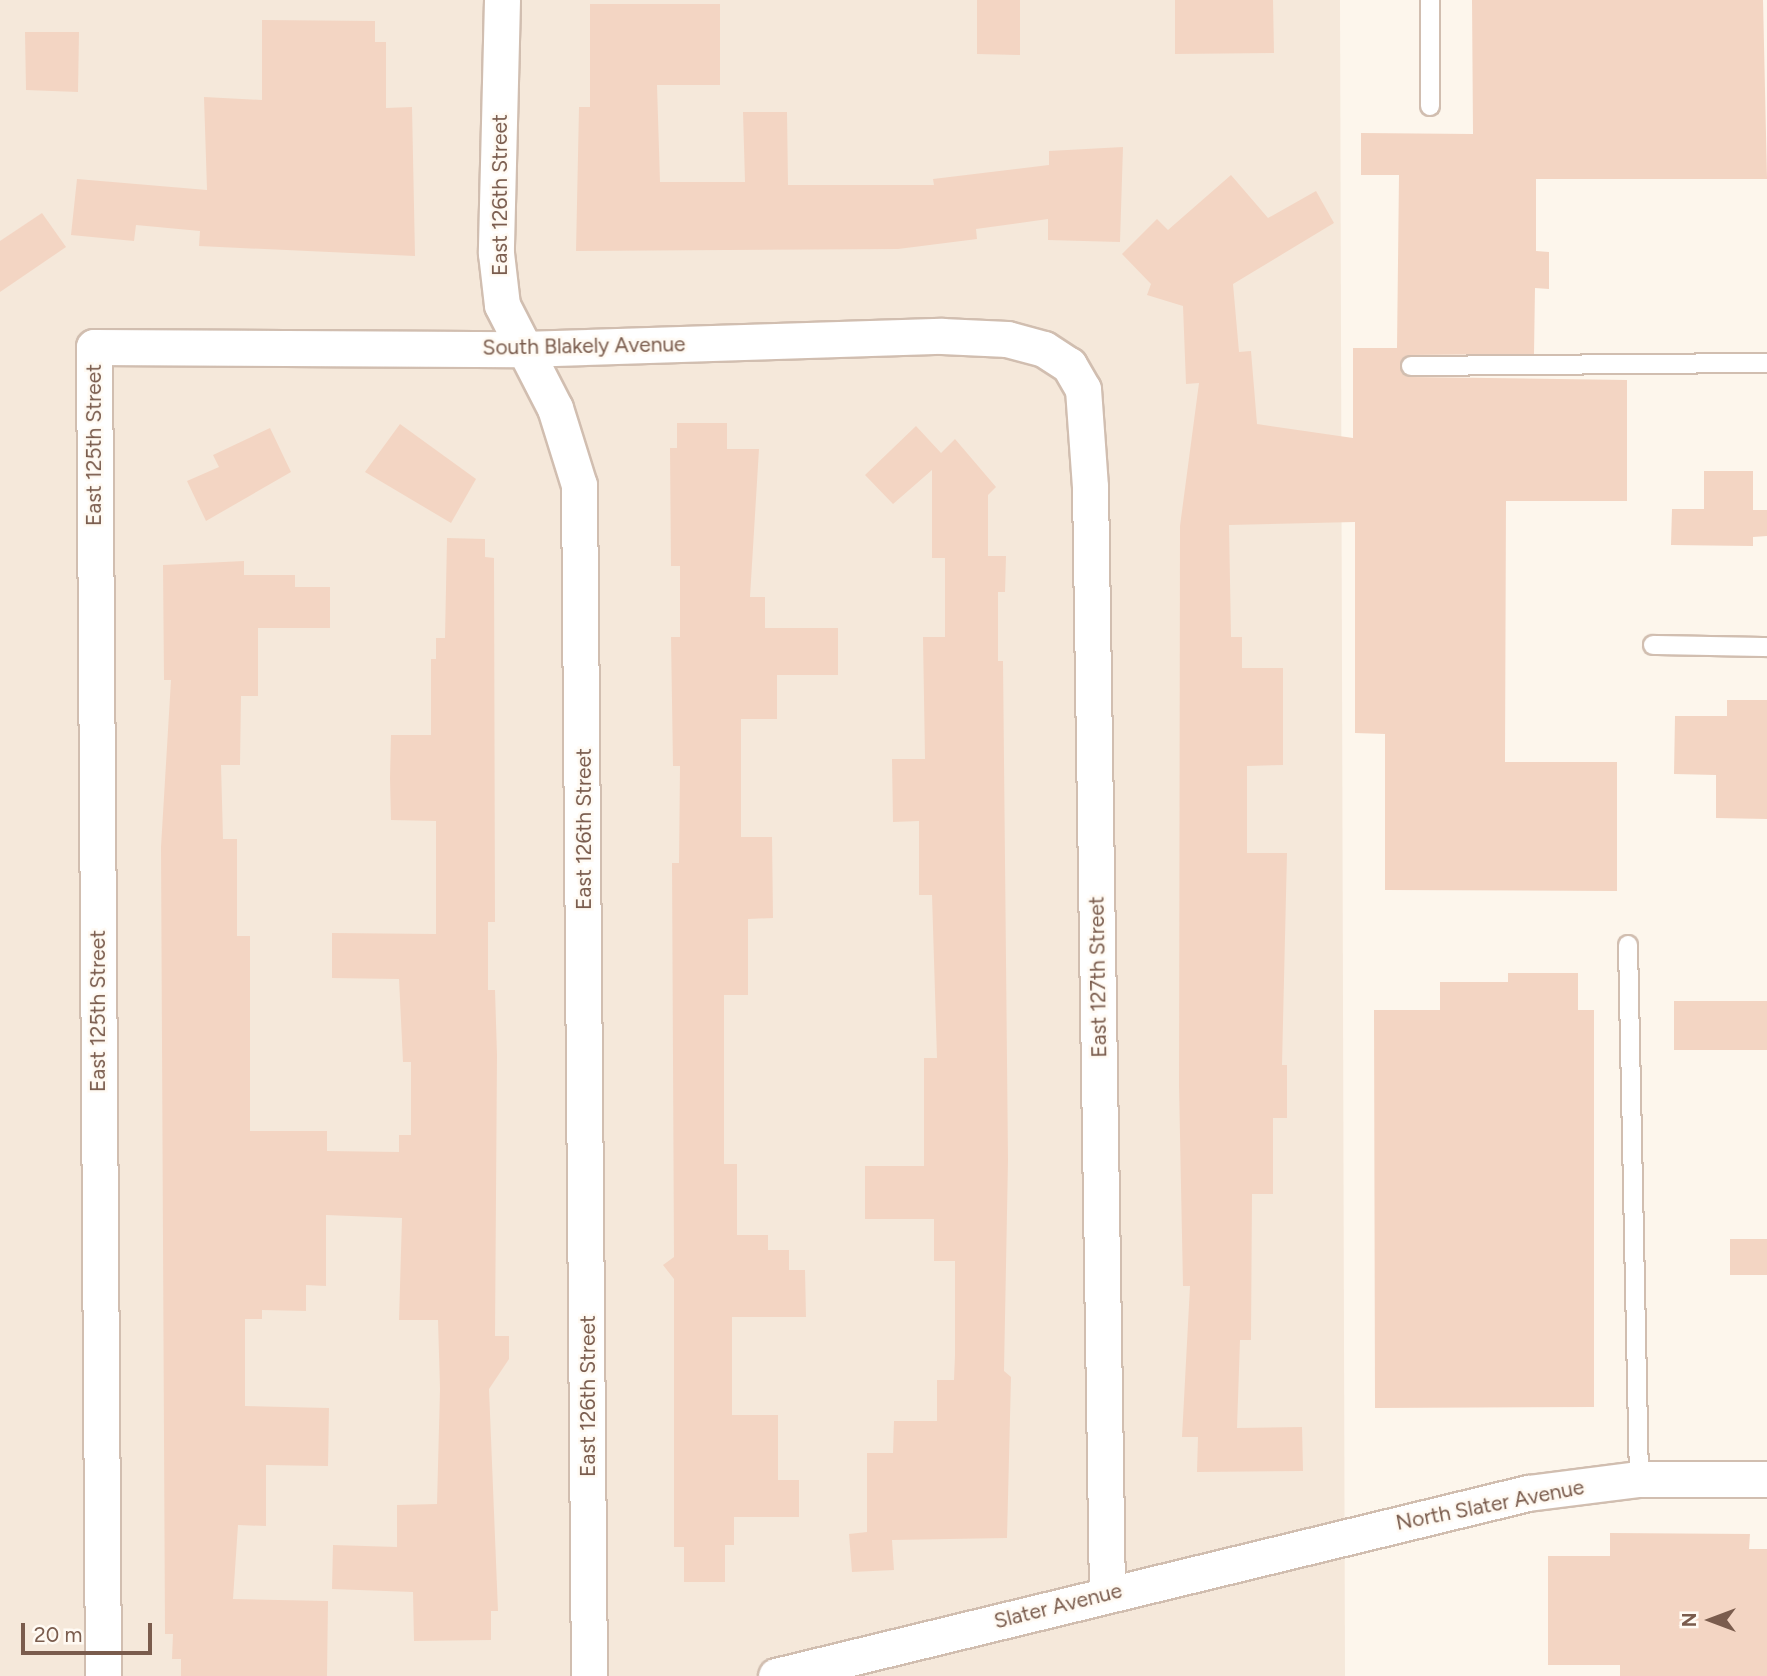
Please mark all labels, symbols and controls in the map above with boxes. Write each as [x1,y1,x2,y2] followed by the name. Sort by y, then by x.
[487,114,513,276] street label: East 126th Street
[482,332,686,360] street label: South Blakely Avenue
[81,364,107,526] street label: East 125th Street
[571,748,597,910] street label: East 126th Street
[1084,896,1112,1058] street label: East 127th Street
[85,930,111,1092] street label: East 125th Street
[575,1315,601,1477] street label: East 126th Street
[1394,1474,1586,1536] street label: North Slater Avenue
[991,1578,1125,1634] street label: Slater Avenue
[1676,1585,1746,1655] north arrow
[24,1610,156,1654] scale bar
[1678,1613,1701,1627] text: N
[34,1622,82,1647] text: 20 m

